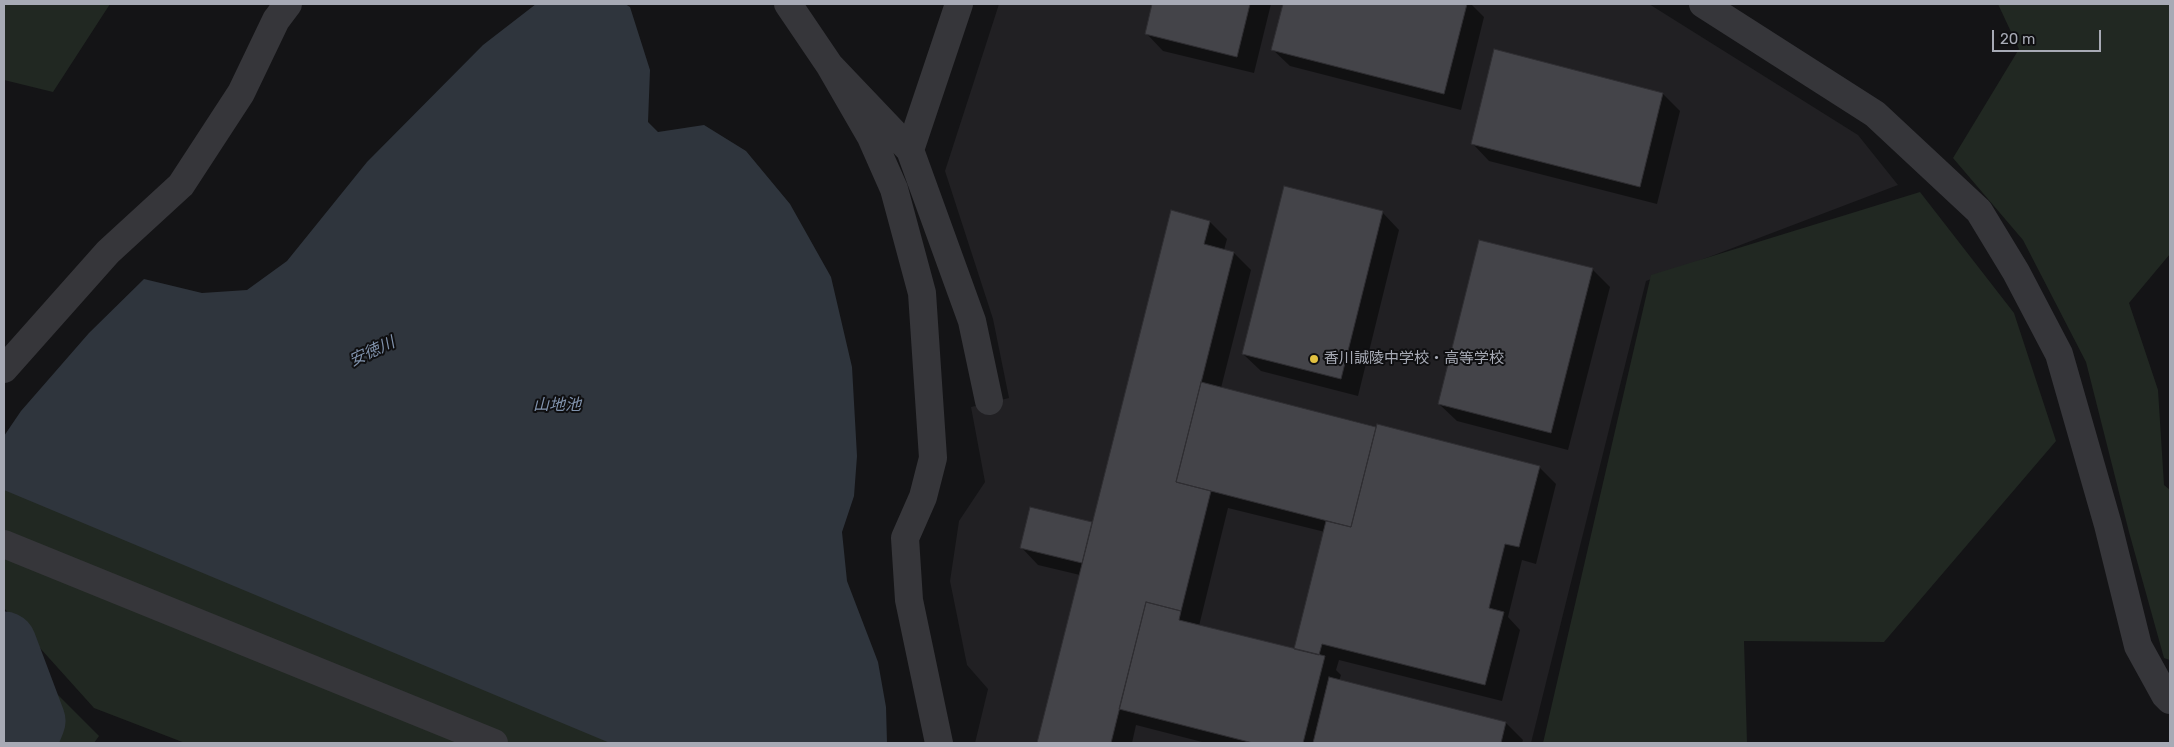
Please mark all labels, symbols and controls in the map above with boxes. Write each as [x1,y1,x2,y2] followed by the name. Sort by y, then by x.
[1994,20,2103,52] scale bar
[2000,30,2035,48] text: 20 m
[346,333,398,371] water label: 安徳川
[1324,350,1504,368] place label: 香川誠陵中学校・高等学校
[1308,353,1320,365] marker: 香川誠陵中学校・高等学校
[533,395,581,415] water label: 山地池

